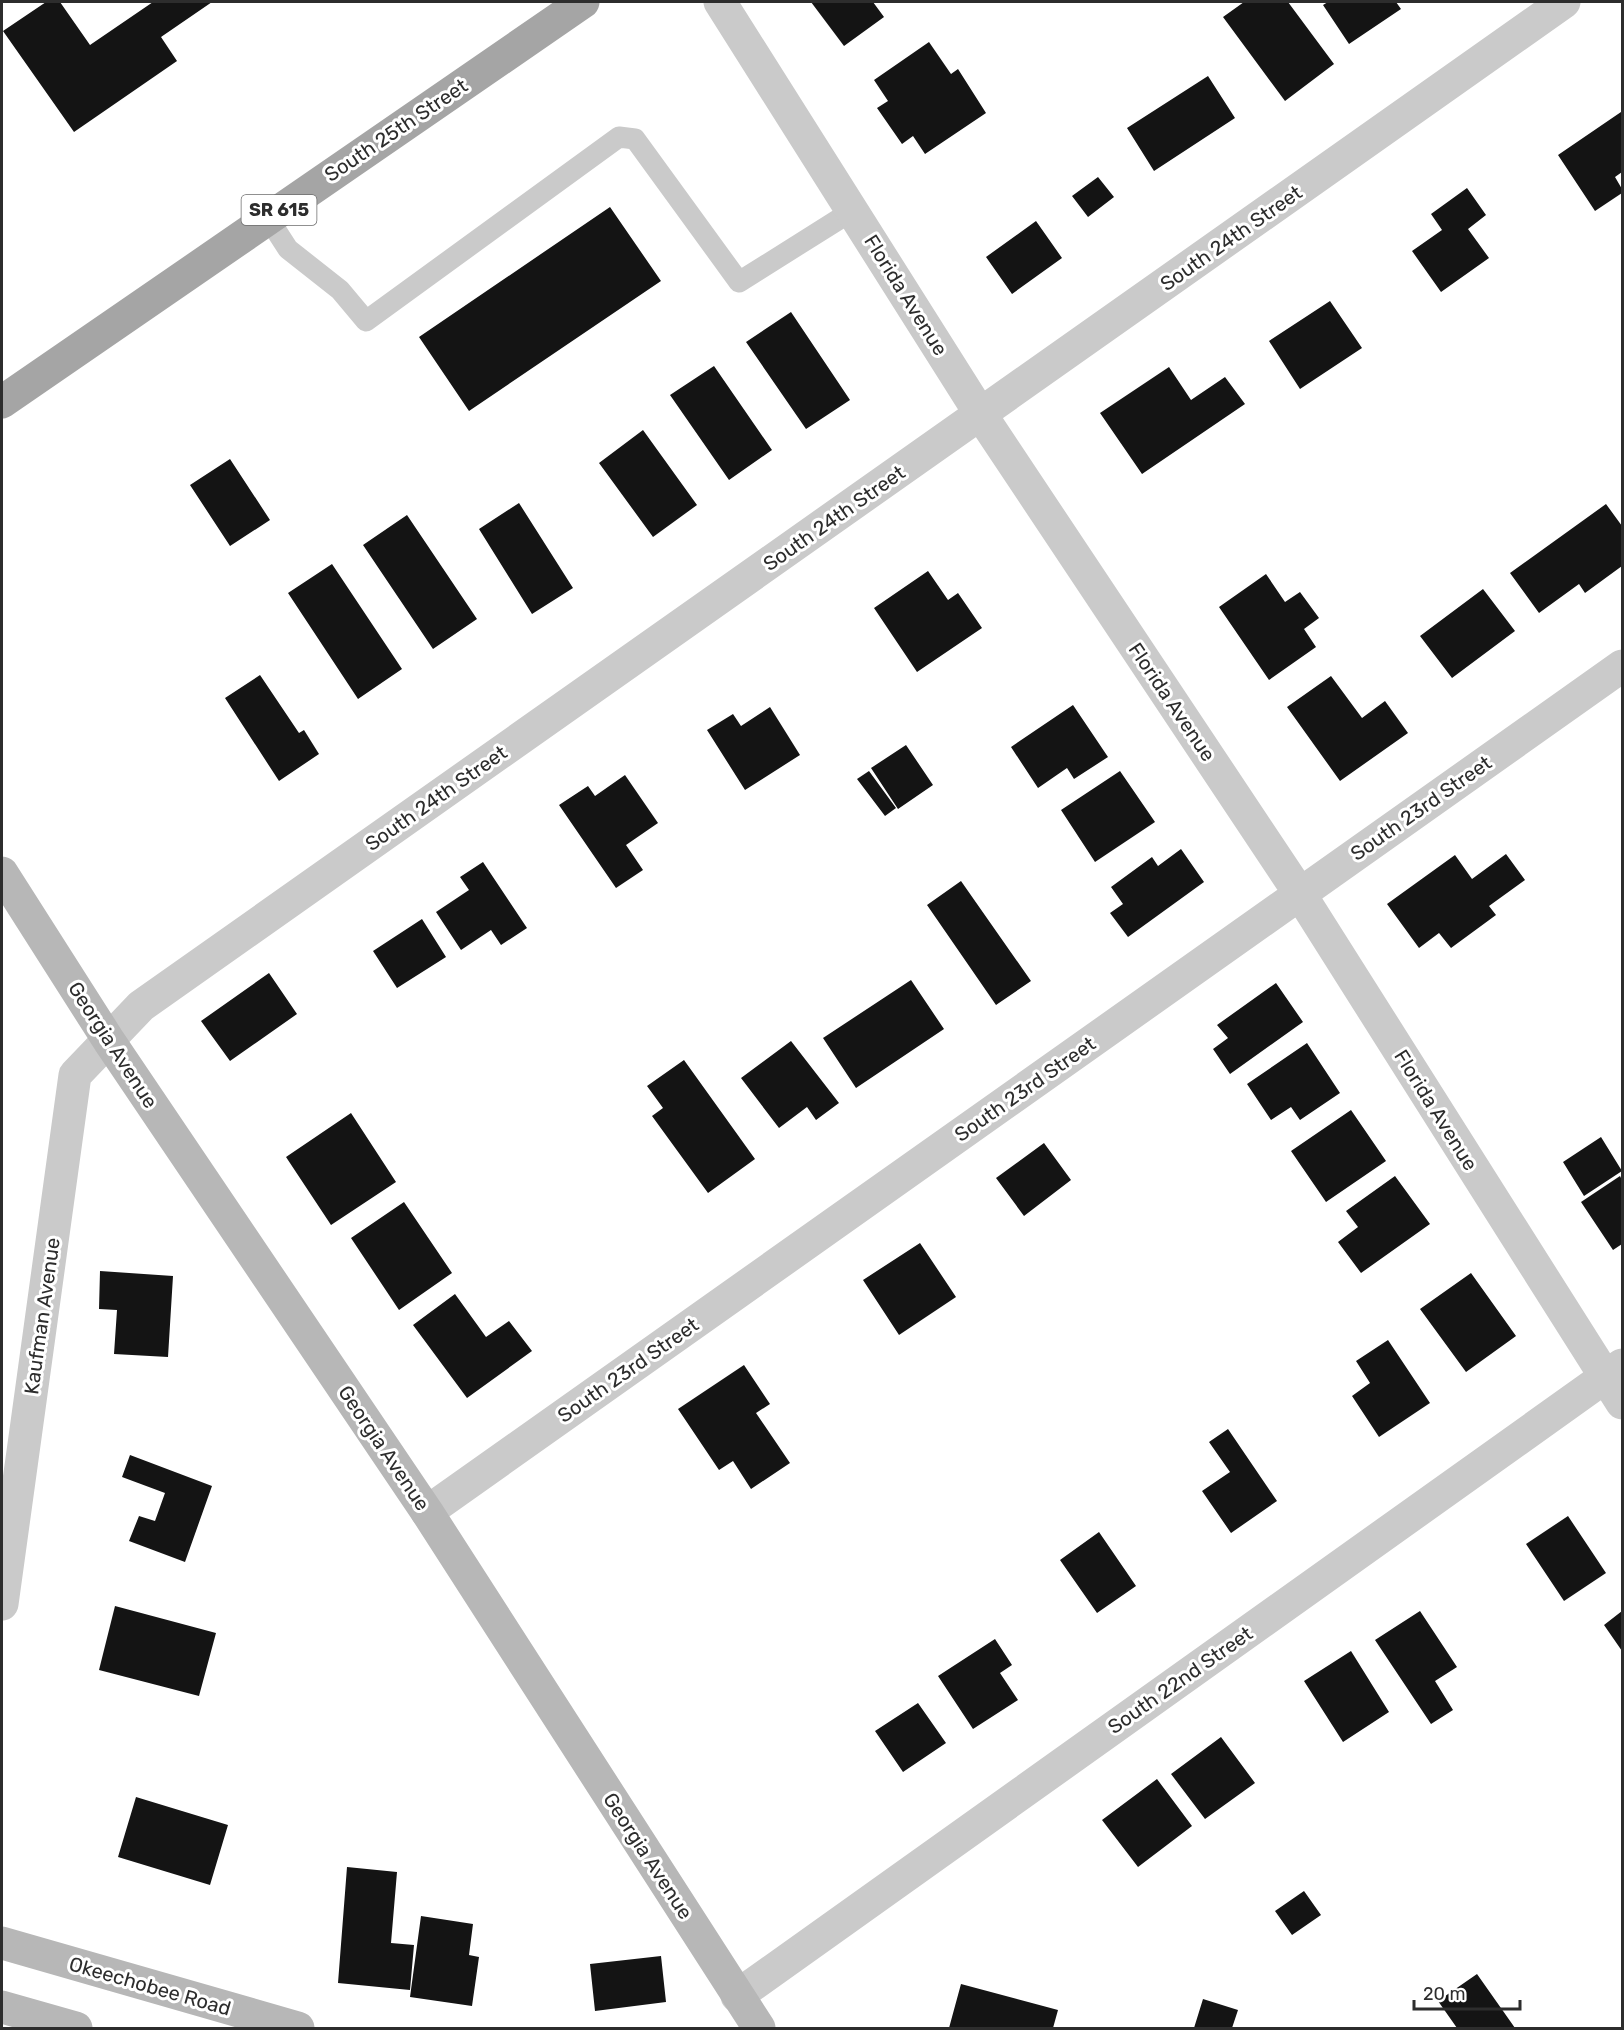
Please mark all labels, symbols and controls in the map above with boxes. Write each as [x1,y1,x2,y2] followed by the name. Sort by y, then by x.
[320,73,472,187] street label: South 25th Street
[1155,180,1307,296] street label: South 24th Street
[242,195,316,225] road number: SR 615
[859,230,953,360] street label: Florida Avenue
[758,460,910,576] street label: South 24th Street
[1124,638,1220,766] street label: Florida Avenue
[360,740,512,856] street label: South 24th Street
[1346,750,1496,866] street label: South 23rd Street
[63,977,163,1113] street label: Georgia Avenue
[950,1031,1100,1147] street label: South 23rd Street
[1389,1045,1483,1175] street label: Florida Avenue
[19,1236,65,1396] street label: Kaufman Avenue
[553,1312,703,1428] street label: South 23rd Street
[333,1381,435,1515] street label: Georgia Avenue
[1103,1621,1257,1739] street label: South 22nd Street
[598,1788,698,1924] street label: Georgia Avenue
[66,1951,234,2021] street label: Okeechobee Road
[1414,1973,1520,2011] scale bar
[1423,1983,1465,2005] text: 20 m

